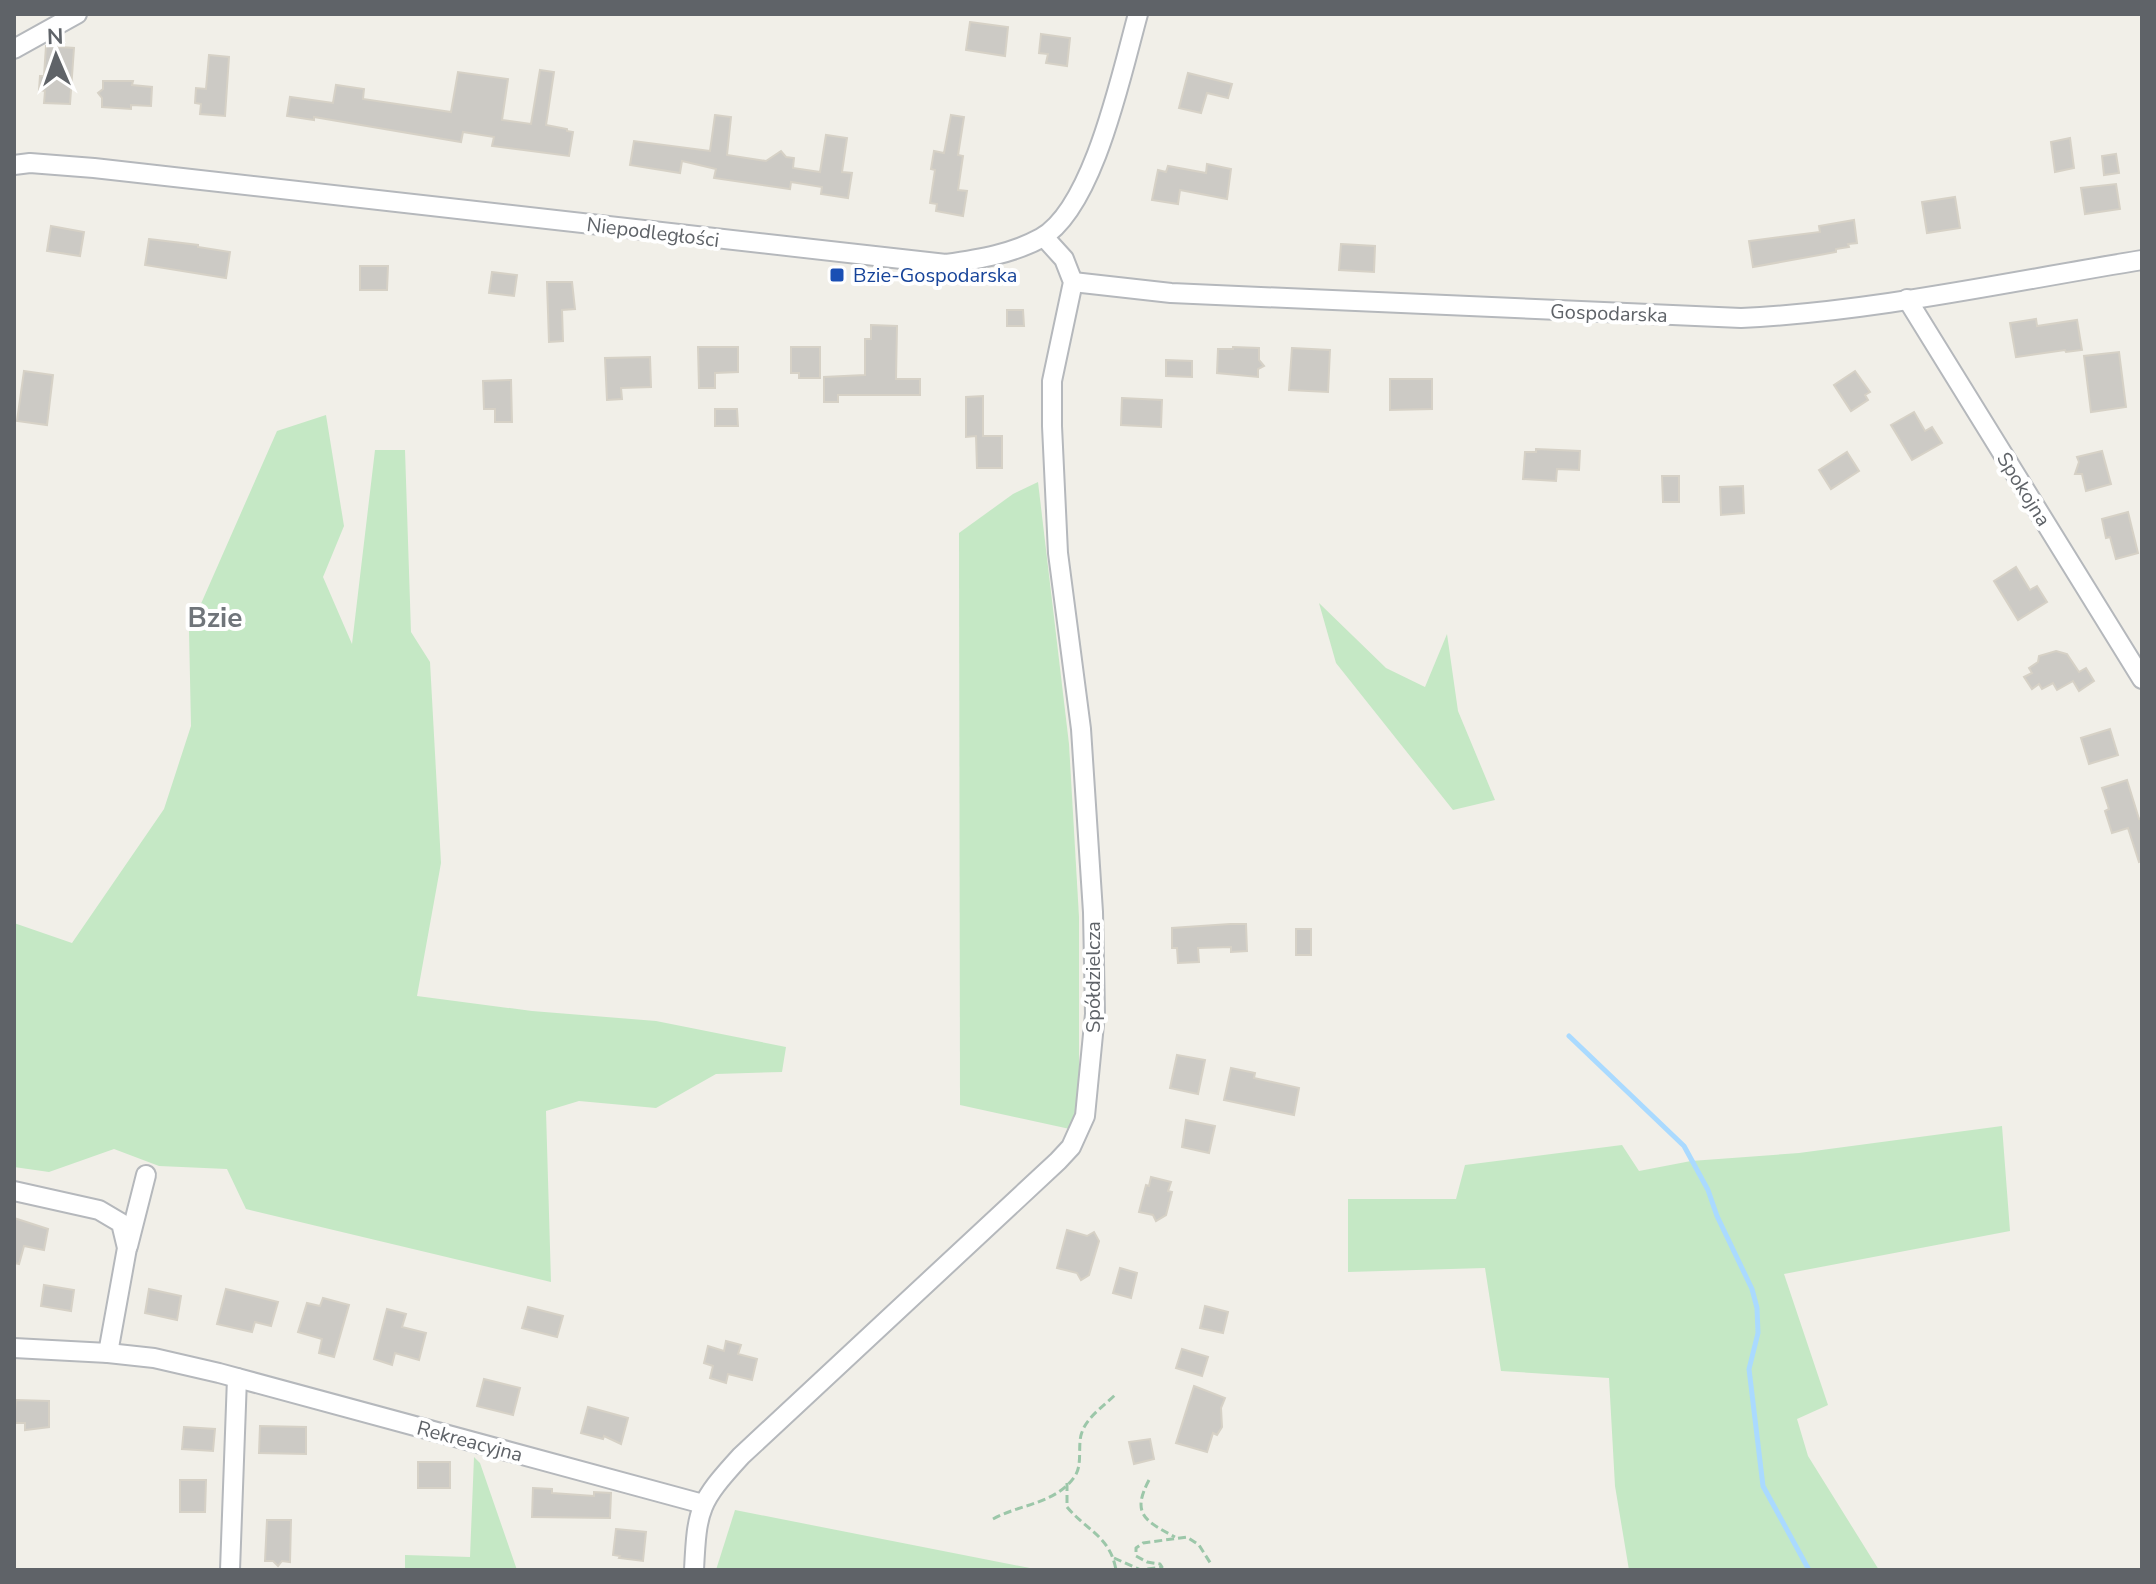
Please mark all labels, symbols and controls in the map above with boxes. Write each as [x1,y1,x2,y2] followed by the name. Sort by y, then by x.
[16,16,96,96] north arrow
[47,22,64,52] text: N
[585,211,721,254] street label: Niepodległości
[853,262,1017,289] place label: Bzie-Gospodarska
[828,266,846,284] marker: Bzie-Gospodarska
[1550,298,1668,329] street label: Gospodarska
[1990,447,2057,531] street label: Spokojna
[188,599,242,637] district label: Bzie
[1080,921,1107,1033] street label: Spółdzielcza
[414,1414,526,1469] street label: Rekreacyjna

